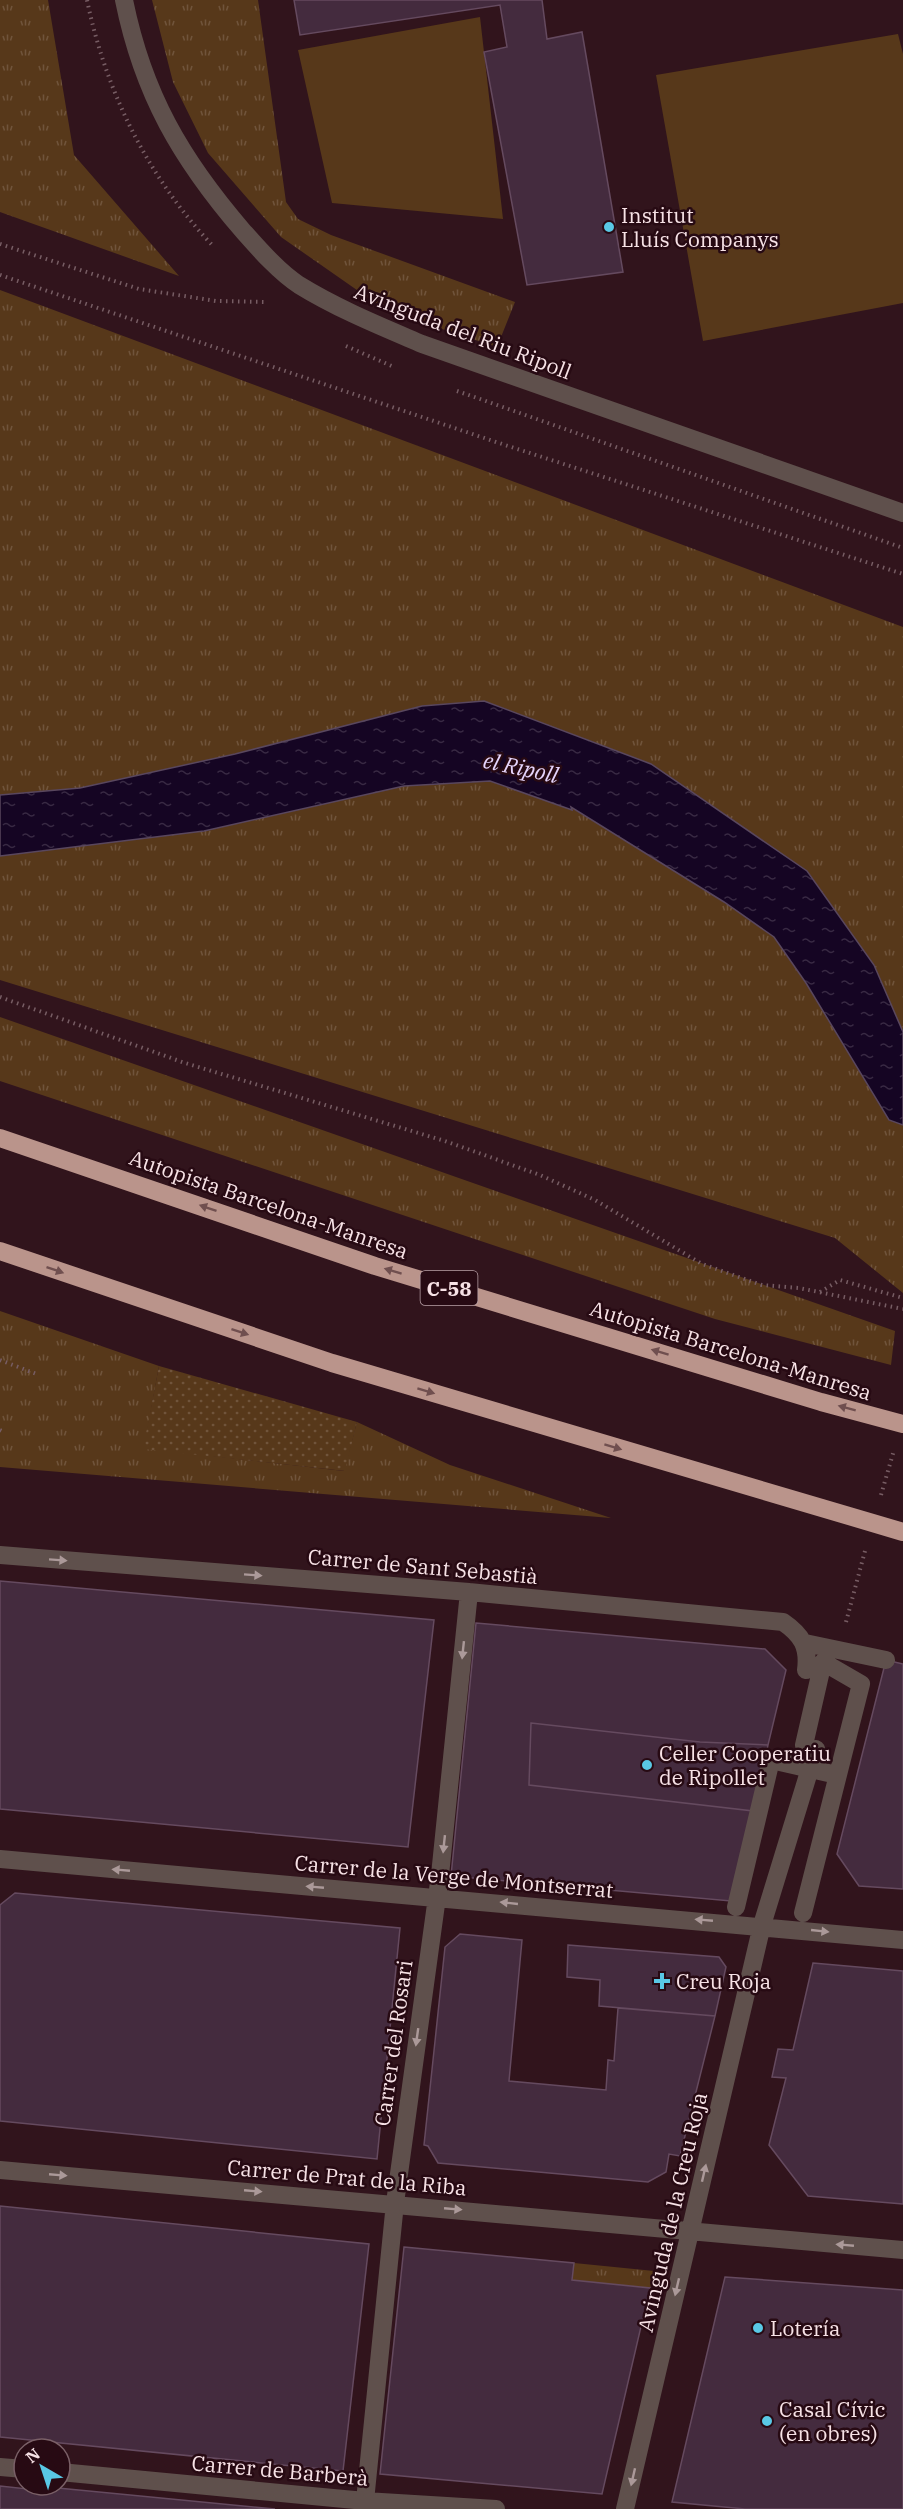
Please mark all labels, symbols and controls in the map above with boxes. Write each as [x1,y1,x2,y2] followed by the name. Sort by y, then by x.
[621,201,779,253] place label: Institut Lluís Companys
[602,220,616,234] marker: Institut Lluís Companys
[350,277,576,385] street label: Avinguda del Riu Ripoll
[481,745,562,789] water label: el Ripoll
[126,1143,412,1265] street label: Autopista Barcelona-Manresa
[199,1202,217,1212] one-way arrow
[46,1266,64,1275] one-way arrow
[384,1266,402,1275] one-way arrow
[420,1271,478,1305] road number: C-58
[587,1294,875,1406] street label: Autopista Barcelona-Manresa
[231,1328,249,1337] one-way arrow
[651,1347,669,1356] one-way arrow
[417,1387,435,1396] one-way arrow
[837,1403,856,1413] one-way arrow
[604,1443,622,1452] one-way arrow
[307,1542,539,1590] street label: Carrer de Sant Sebastià
[49,1555,68,1564] one-way arrow
[243,1570,262,1580] one-way arrow
[458,1640,468,1659] one-way arrow
[659,1739,831,1791] place label: Celler Cooperatiu de Ripollet
[640,1758,654,1772] marker: Celler Cooperatiu de Ripollet
[439,1834,449,1853] one-way arrow
[293,1848,615,1904] street label: Carrer de la Verge de Montserrat
[111,1865,130,1875] one-way arrow
[306,1882,325,1892] one-way arrow
[500,1898,519,1908] one-way arrow
[694,1915,713,1925] one-way arrow
[811,1926,830,1936] one-way arrow
[367,1958,419,2128] street label: Carrer del Rosari
[676,1967,771,1995] place label: Creu Roja
[653,1972,671,1990] marker: Creu Roja
[412,2028,422,2047] one-way arrow
[631,2089,713,2335] street label: Avinguda de la Creu Roja
[226,2153,468,2201] street label: Carrer de Prat de la Riba
[700,2163,709,2182] one-way arrow
[49,2170,68,2180] one-way arrow
[243,2186,262,2196] one-way arrow
[444,2204,463,2214] one-way arrow
[835,2240,854,2250] one-way arrow
[672,2278,682,2296] one-way arrow
[770,2314,840,2342] place label: Lotería
[751,2321,765,2335] marker: Lotería
[779,2395,886,2447] place label: Casal Cívic (en obres)
[760,2414,774,2428] marker: Casal Cívic (en obres)
[12,2437,72,2497] north arrow
[21,2444,44,2467] text: N
[190,2448,370,2492] street label: Carrer de Barberà
[627,2467,637,2486] one-way arrow

